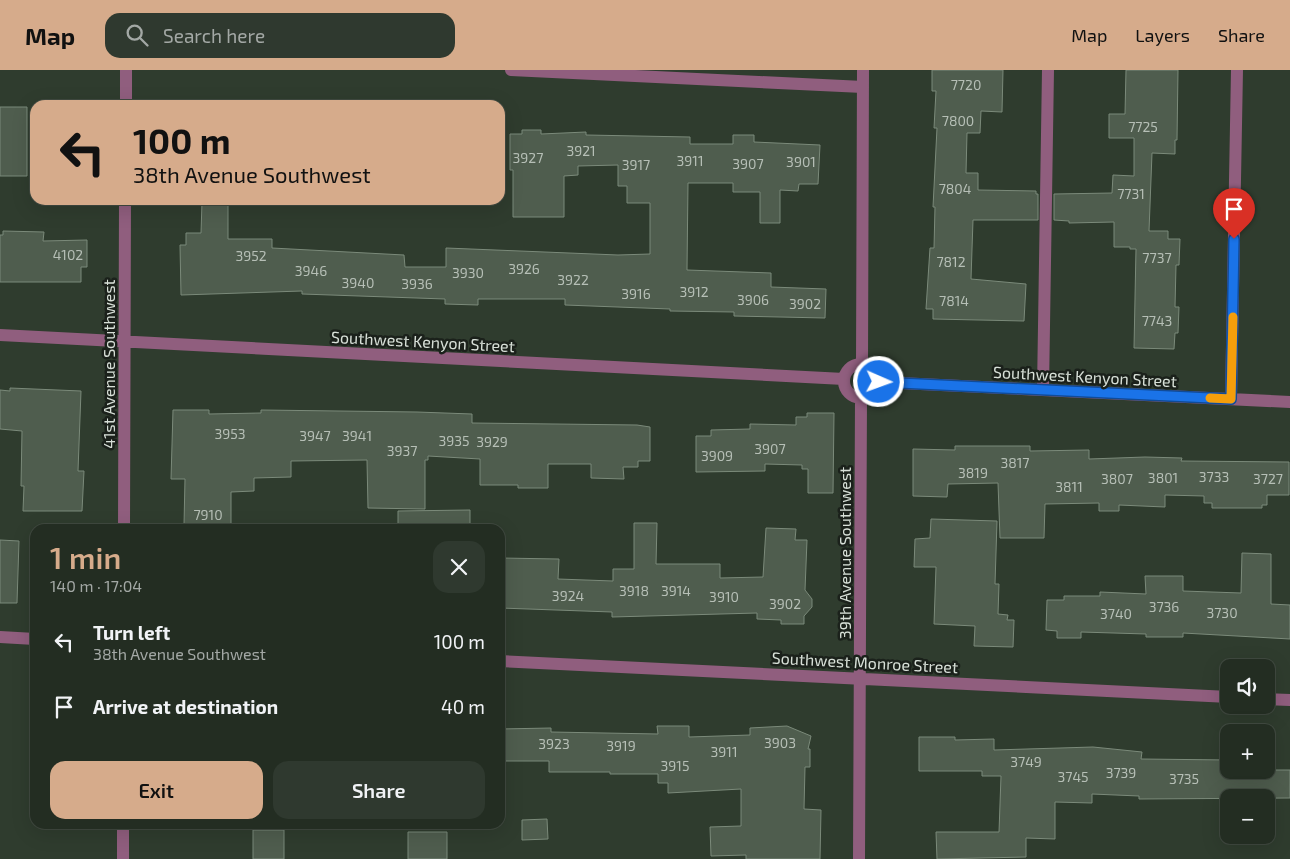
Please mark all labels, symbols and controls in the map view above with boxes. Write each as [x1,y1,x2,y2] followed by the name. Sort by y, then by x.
[105,13,455,58] search box
[25,21,75,50] text: Map
[123,21,151,49] icon: search
[163,24,265,47] text: Search here
[1071,24,1107,46] text: Map
[1135,24,1190,46] text: Layers
[1218,24,1265,46] text: Share
[951,76,981,93] house number: 7720
[942,112,974,129] house number: 7800
[1128,118,1158,135] house number: 7725
[133,119,231,161] text: 100 m
[50,120,115,185] icon: left
[566,142,596,159] house number: 3921
[513,149,543,166] house number: 3927
[677,152,703,169] house number: 3911
[786,153,816,170] house number: 3901
[732,155,764,172] house number: 3907
[622,156,650,173] house number: 3917
[133,161,371,187] text: 38th Avenue Southwest
[939,180,971,197] house number: 7804
[1117,185,1145,202] house number: 7731
[1213,188,1255,239] pin
[1220,195,1248,223] icon: arrive
[53,246,83,263] house number: 4102
[235,247,267,264] house number: 3952
[1142,249,1172,266] house number: 7737
[936,253,966,270] house number: 7812
[508,260,540,277] house number: 3926
[295,262,327,279] house number: 3946
[452,264,484,281] house number: 3930
[557,271,589,288] house number: 3922
[342,274,374,291] house number: 3940
[401,275,433,292] house number: 3936
[99,279,118,449] street label: 41st Avenue Southwest
[679,283,709,300] house number: 3912
[621,285,651,302] house number: 3916
[737,291,769,308] house number: 3906
[939,292,969,309] house number: 7814
[789,295,821,312] house number: 3902
[1142,312,1172,329] house number: 7743
[331,327,515,355] street label: Southwest Kenyon Street
[852,355,904,407] position arrow
[993,362,1177,390] street label: Southwest Kenyon Street
[214,425,246,442] house number: 3953
[299,427,331,444] house number: 3947
[342,427,372,444] house number: 3941
[438,432,470,449] house number: 3935
[476,433,508,450] house number: 3929
[754,440,786,457] house number: 3907
[387,442,417,459] house number: 3937
[701,447,733,464] house number: 3909
[1000,454,1030,471] house number: 3817
[958,464,988,481] house number: 3819
[835,467,854,639] street label: 39th Avenue Southwest
[1199,468,1229,485] house number: 3733
[1148,469,1178,486] house number: 3801
[1101,470,1133,487] house number: 3807
[1253,470,1283,487] house number: 3727
[1055,478,1083,495] house number: 3811
[193,506,223,523] house number: 7910
[50,539,121,575] text: 1 min
[433,541,485,593] button: close
[50,576,142,595] text: 140 m · 17:04
[619,582,649,599] house number: 3918
[661,582,691,599] house number: 3914
[552,587,584,604] house number: 3924
[709,588,739,605] house number: 3910
[769,595,801,612] house number: 3902
[1149,598,1179,615] house number: 3736
[1206,604,1238,621] house number: 3730
[1100,605,1132,622] house number: 3740
[93,621,170,644] text: Turn left
[50,628,78,656] icon: left
[434,630,485,653] text: 100 m
[93,644,266,663] text: 38th Avenue Southwest
[771,648,959,676] street label: Southwest Monroe Street
[1220,659,1275,844] map controls
[1220,659,1275,714] button: sound
[50,693,78,721] icon: arrive
[93,695,278,718] text: Arrive at destination
[441,695,485,718] text: 40 m
[1220,724,1275,779] button: +
[764,734,796,751] house number: 3903
[538,735,570,752] house number: 3923
[606,737,636,754] house number: 3919
[711,743,737,760] house number: 3911
[1010,753,1042,770] house number: 3749
[661,757,689,774] house number: 3915
[50,761,263,819] button: Exit
[273,761,485,819] button: Share
[1106,764,1136,781] house number: 3739
[1057,768,1089,785] house number: 3745
[1169,770,1199,787] house number: 3735
[1220,789,1275,844] button: −

